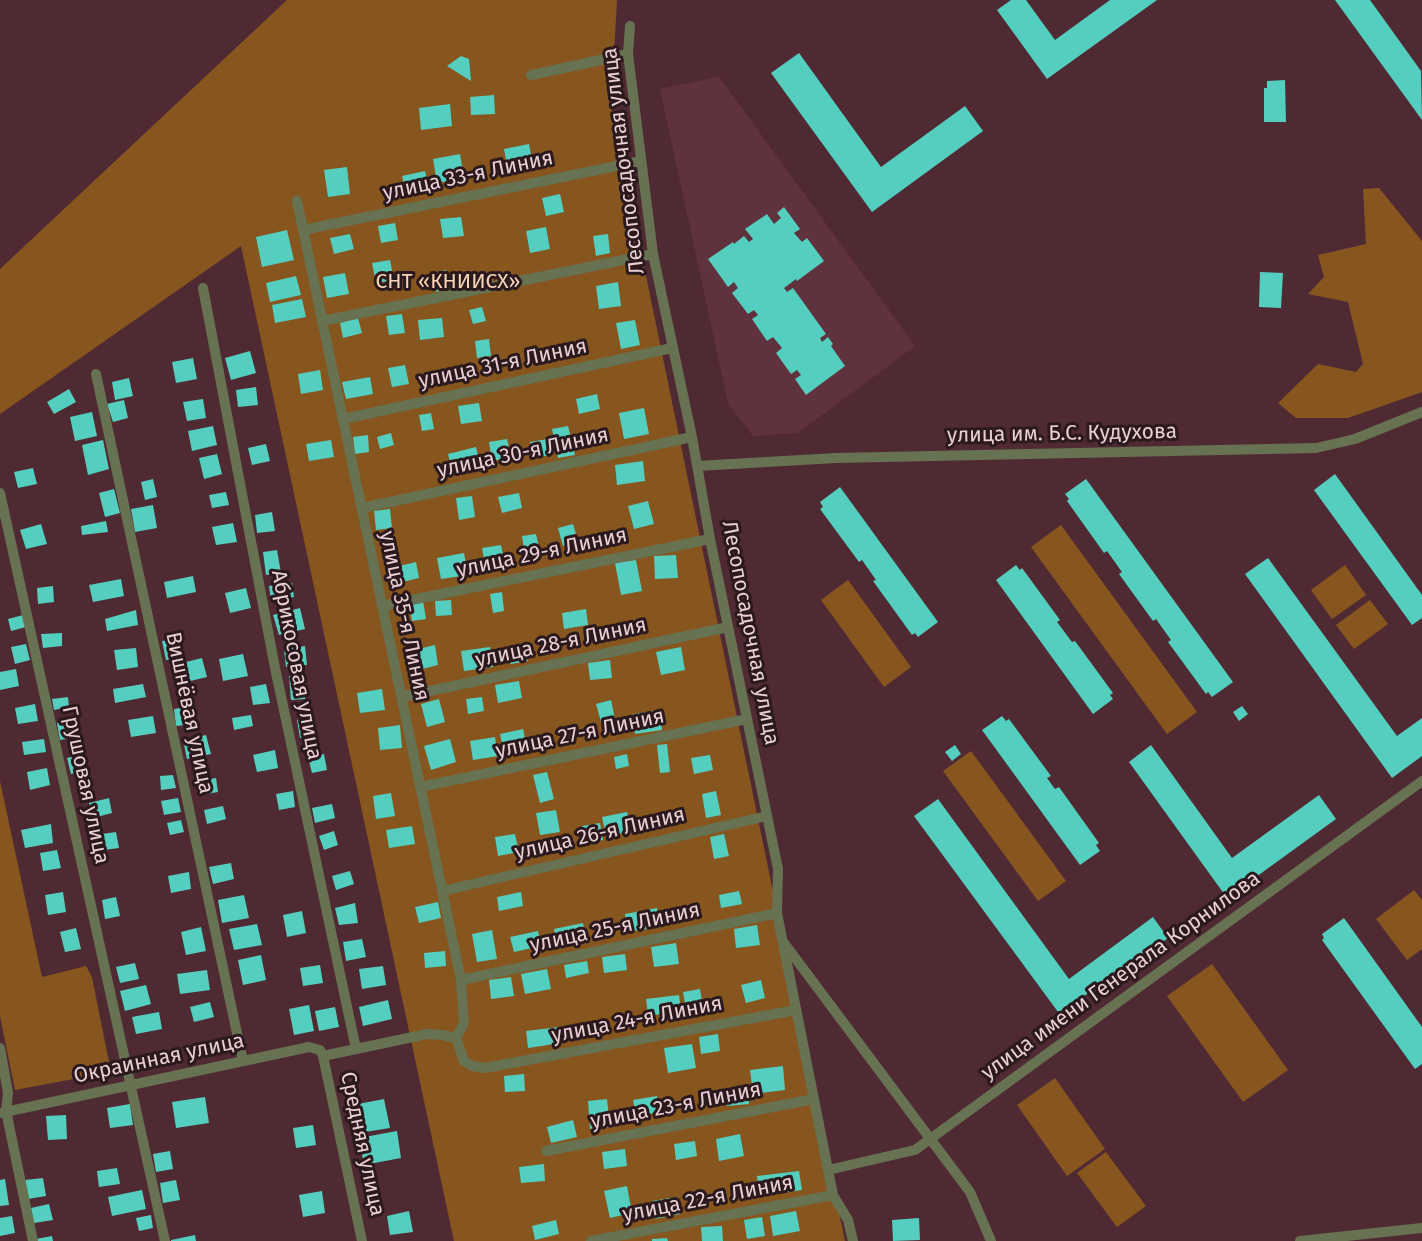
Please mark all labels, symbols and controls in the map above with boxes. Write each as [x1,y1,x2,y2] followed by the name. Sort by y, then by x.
[598,46,650,276] street label: Лесопосадочная улица
[381,146,555,206] street label: улица 33-я Линия
[376,269,520,295] park label: СНТ «КНИИСХ»
[417,334,589,394] street label: улица 31-я Линия
[947,419,1177,449] street label: улица им. Б.С. Кудухова
[435,423,611,483] street label: улица 30-я Линия
[716,519,784,747] street label: Лесопосадочная улица
[454,523,630,583] street label: улица 29-я Линия
[374,529,434,703] street label: улица 35-я Линия
[265,568,327,762] street label: Абрикосовая улица
[473,613,649,673] street label: улица 28-я Линия
[160,630,218,796] street label: Вишнёвая улица
[56,704,114,866] street label: Грушовая улица
[493,704,667,764] street label: улица 27-я Линия
[512,802,688,866] street label: улица 26-я Линия
[977,866,1265,1086] street label: улица имени Генерала Корнилова
[528,898,702,958] street label: улица 25-я Линия
[549,991,725,1049] street label: улица 24-я Линия
[71,1029,247,1089] street label: Окраинная улица
[334,1070,390,1218] street label: Средняя улица
[589,1077,763,1135] street label: улица 23-я Линия
[621,1170,795,1228] street label: улица 22-я Линия

